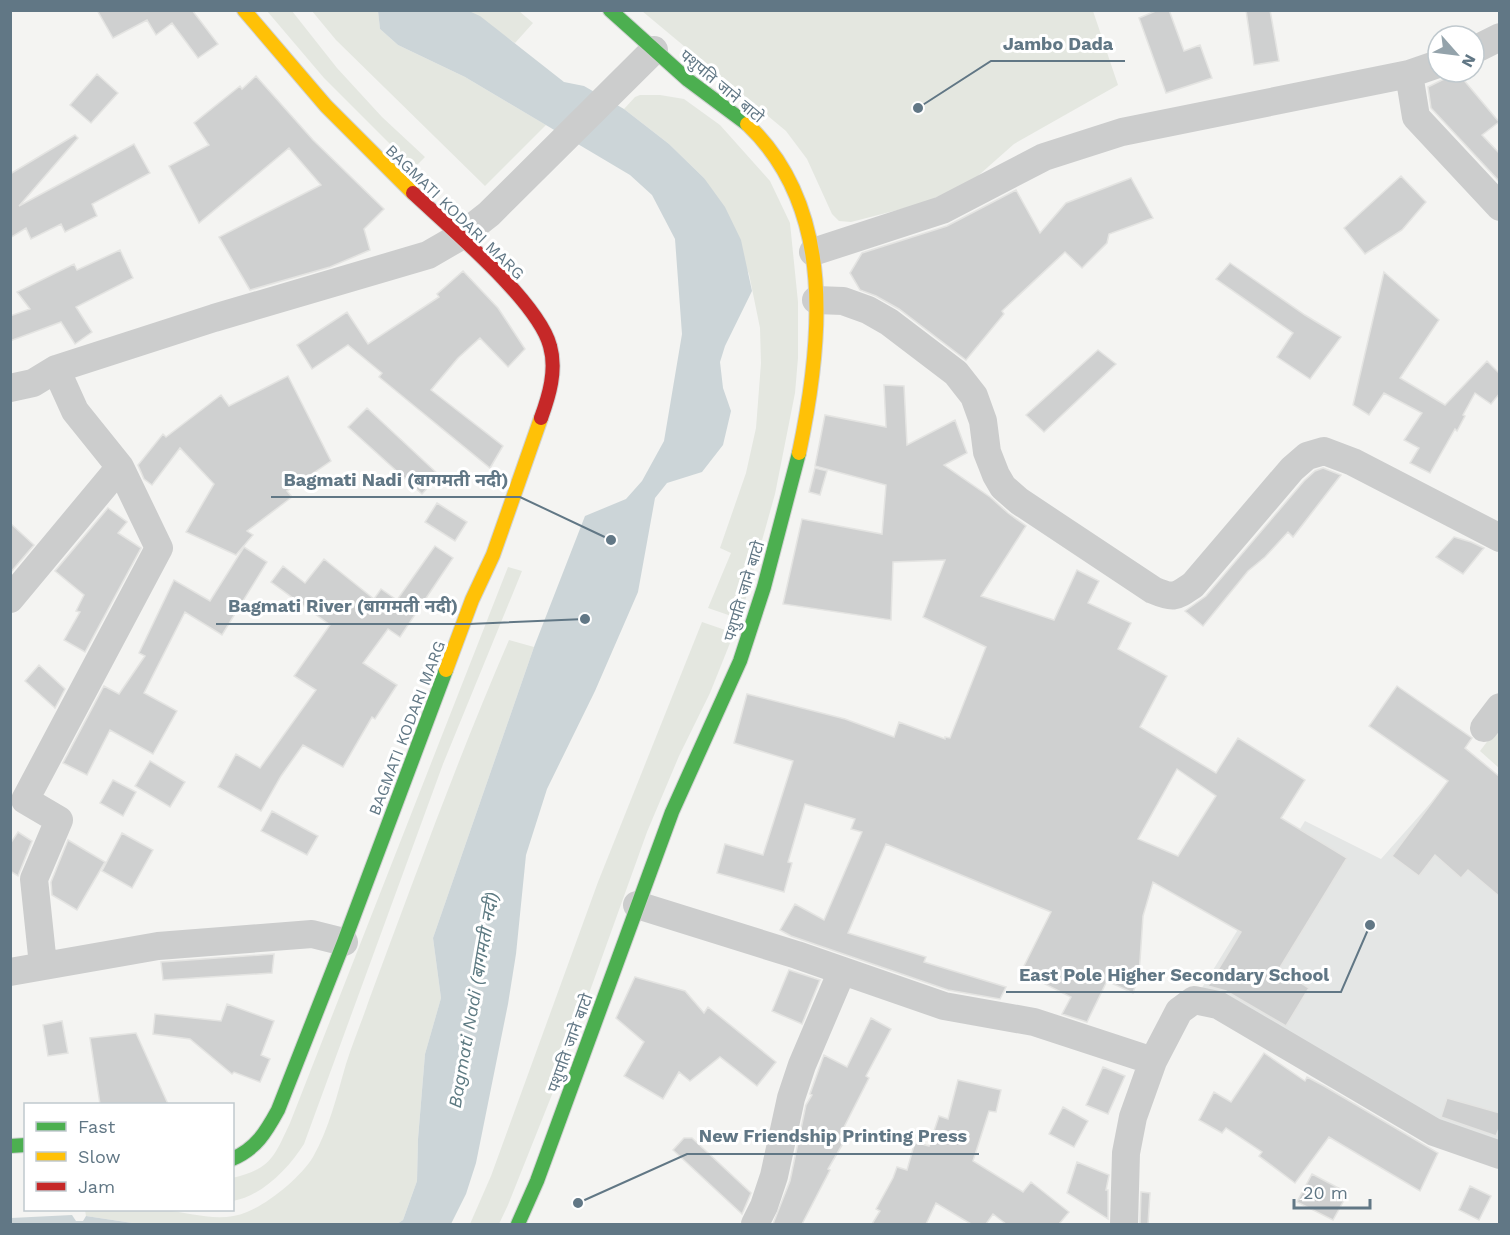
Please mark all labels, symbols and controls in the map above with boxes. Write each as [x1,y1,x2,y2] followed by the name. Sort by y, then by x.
[1426,24,1486,84] north arrow
[991,25,1125,61] callout: Jambo Dada
[1003,33,1114,54] text: Jambo Dada
[676,45,768,128] street label: पशुपति जाने बाटो
[1458,51,1480,71] text: N
[382,141,528,283] street label: BAGMATI KODARI MARG
[271,461,520,497] callout: Bagmati Nadi (बागमती नदी)
[284,469,508,490] text: Bagmati Nadi (बागमती नदी)
[720,538,769,644] street label: पशुपति जाने बाटो
[216,588,470,624] callout: Bagmati River (बागमती नदी)
[228,595,458,616] text: Bagmati River (बागमती नदी)
[365,638,449,818] street label: BAGMATI KODARI MARG
[444,891,502,1109] water label: Bagmati Nadi (बागमती नदी)
[1006,956,1341,992] callout: East Pole Higher Secondary School
[1019,964,1329,985] text: East Pole Higher Secondary School
[543,990,598,1095] street label: पशुपति जाने बाटो
[24,1103,234,1211] legend
[78,1116,116,1137] text: Fast
[687,1118,979,1154] callout: New Friendship Printing Press
[699,1125,968,1146] text: New Friendship Printing Press
[78,1146,121,1167] text: Slow
[1294,1172,1370,1210] scale bar
[78,1176,115,1197] text: Jam
[1303,1182,1348,1203] text: 20 m

